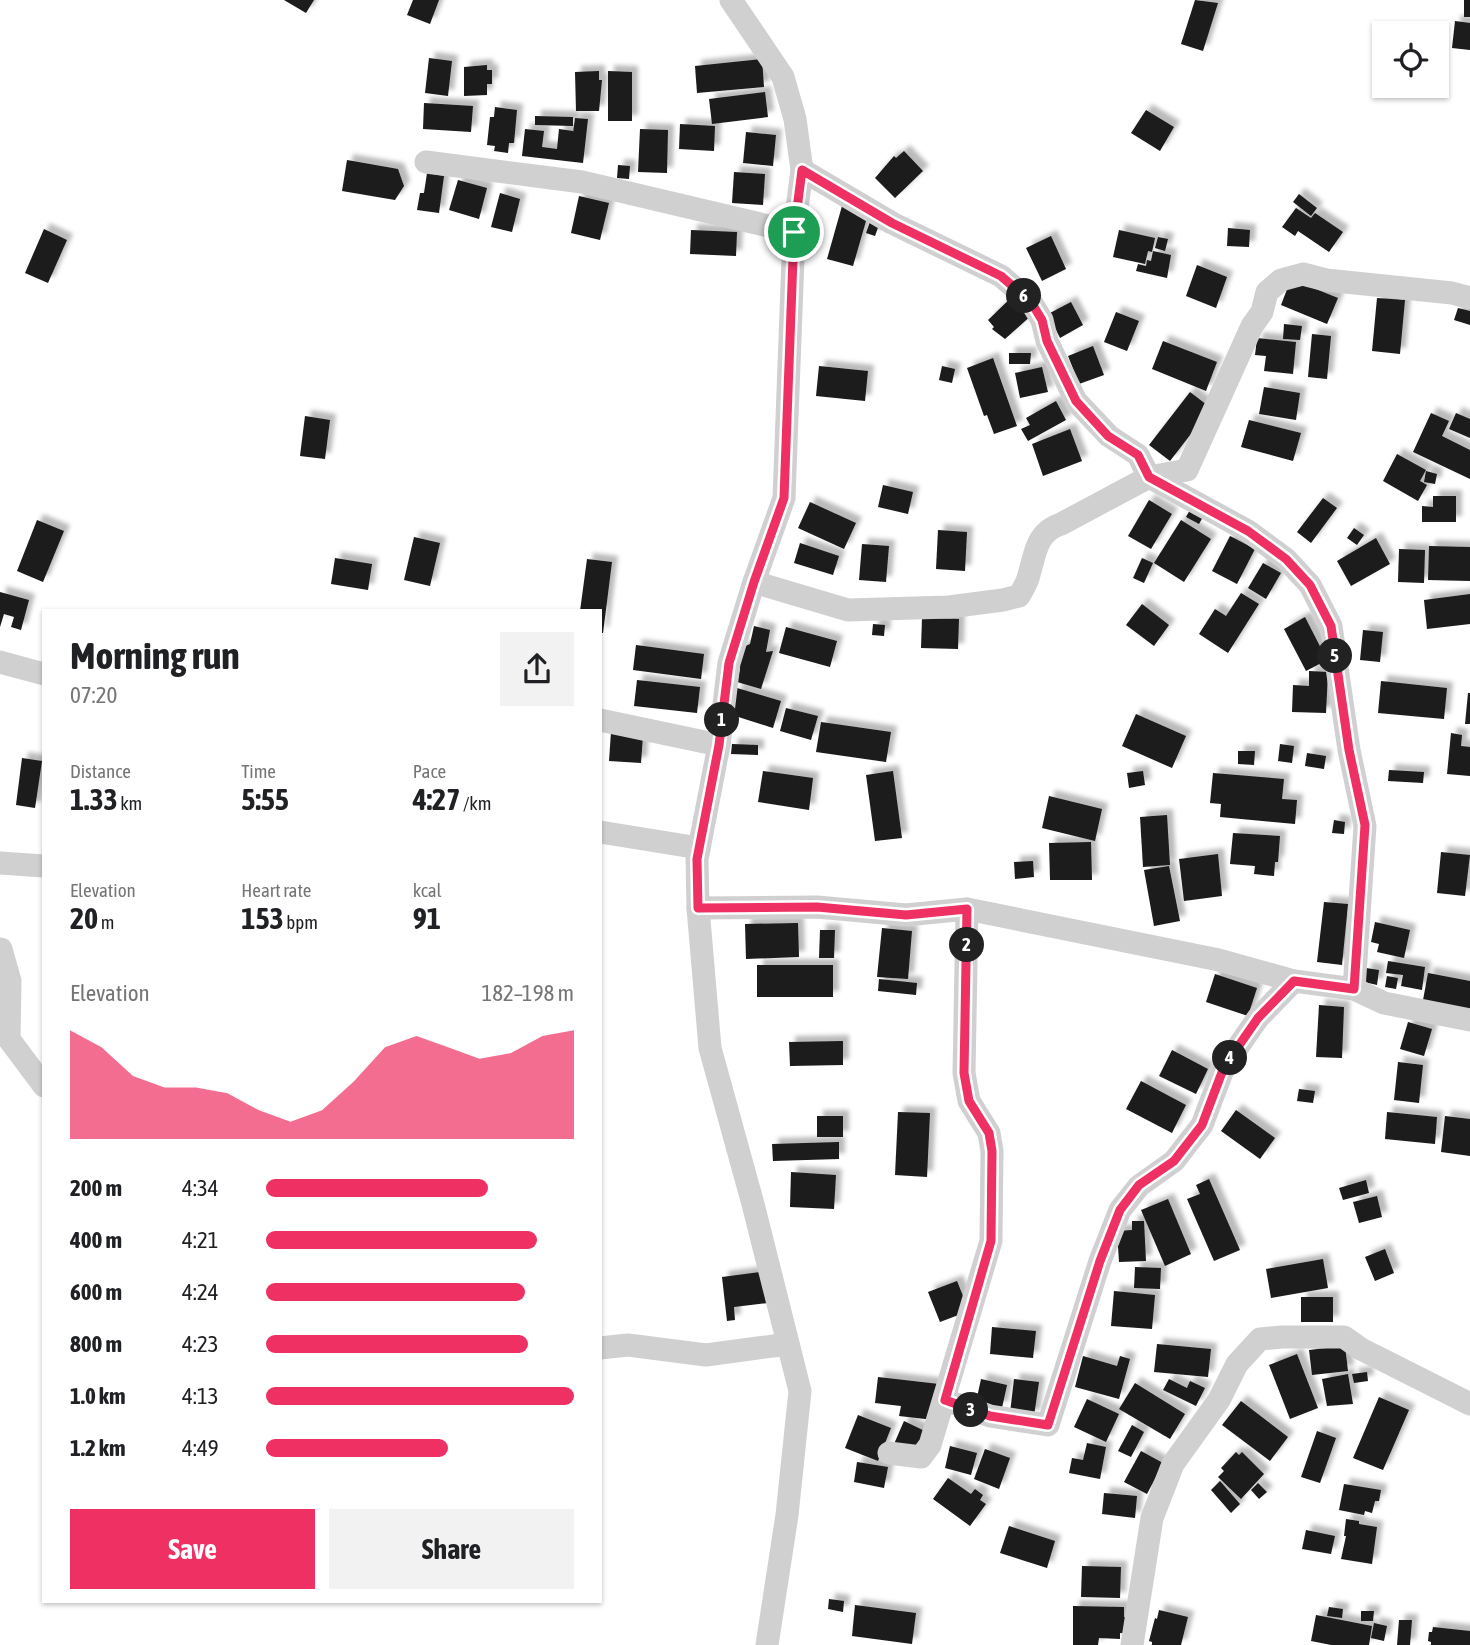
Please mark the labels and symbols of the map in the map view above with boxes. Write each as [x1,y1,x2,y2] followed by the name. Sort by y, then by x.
[764,202,824,262] pin
[1006,278,1042,314] pin: 6
[1318,638,1352,674] pin: 5
[704,702,740,738] pin: 1
[950,928,984,962] pin: 2
[1212,1040,1248,1076] pin: 4
[954,1392,988,1428] pin: 3

